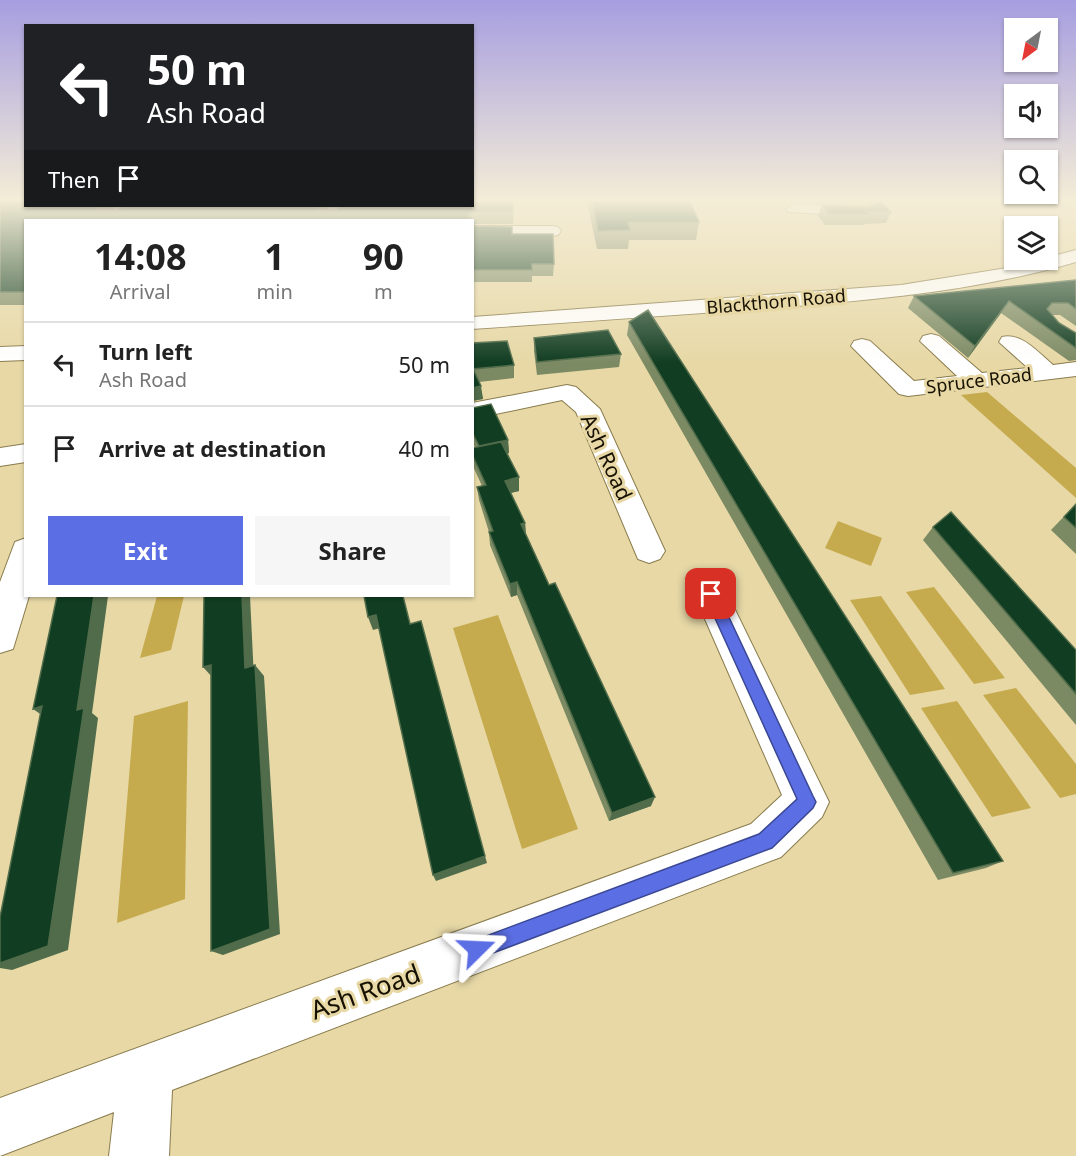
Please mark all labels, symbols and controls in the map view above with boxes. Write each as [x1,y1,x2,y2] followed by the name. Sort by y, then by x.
[1004,18,1058,72] north arrow
[1004,18,1058,270] map controls
[147,40,247,97] text: 50 m
[48,48,126,126] icon: left
[1004,84,1058,138] button: sound
[147,94,266,131] text: Ash Road
[1004,150,1058,204] button: search
[112,162,145,195] icon: arrive
[48,164,100,194] text: Then
[1004,216,1058,270] button: layers
[94,232,187,281] text: 14:08
[264,232,285,281] text: 1
[363,232,404,281] text: 90
[110,278,171,305] text: Arrival
[257,278,293,305] text: min
[374,278,393,305] text: m
[705,283,847,319] street label: Blackthorn Road
[99,336,193,366] text: Turn left
[48,348,81,381] icon: left
[399,349,450,379] text: 50 m
[925,362,1033,398] street label: Spruce Road
[99,366,187,393] text: Ash Road
[575,409,639,505] street label: Ash Road
[48,432,81,465] icon: arrive
[99,433,326,463] text: Arrive at destination
[399,433,450,463] text: 40 m
[48,516,243,585] button: Exit
[255,516,450,585] button: Share
[685,568,736,619] pin
[694,577,727,610] icon: arrive
[445,917,509,981] position arrow
[305,955,425,1027] street label: Ash Road

